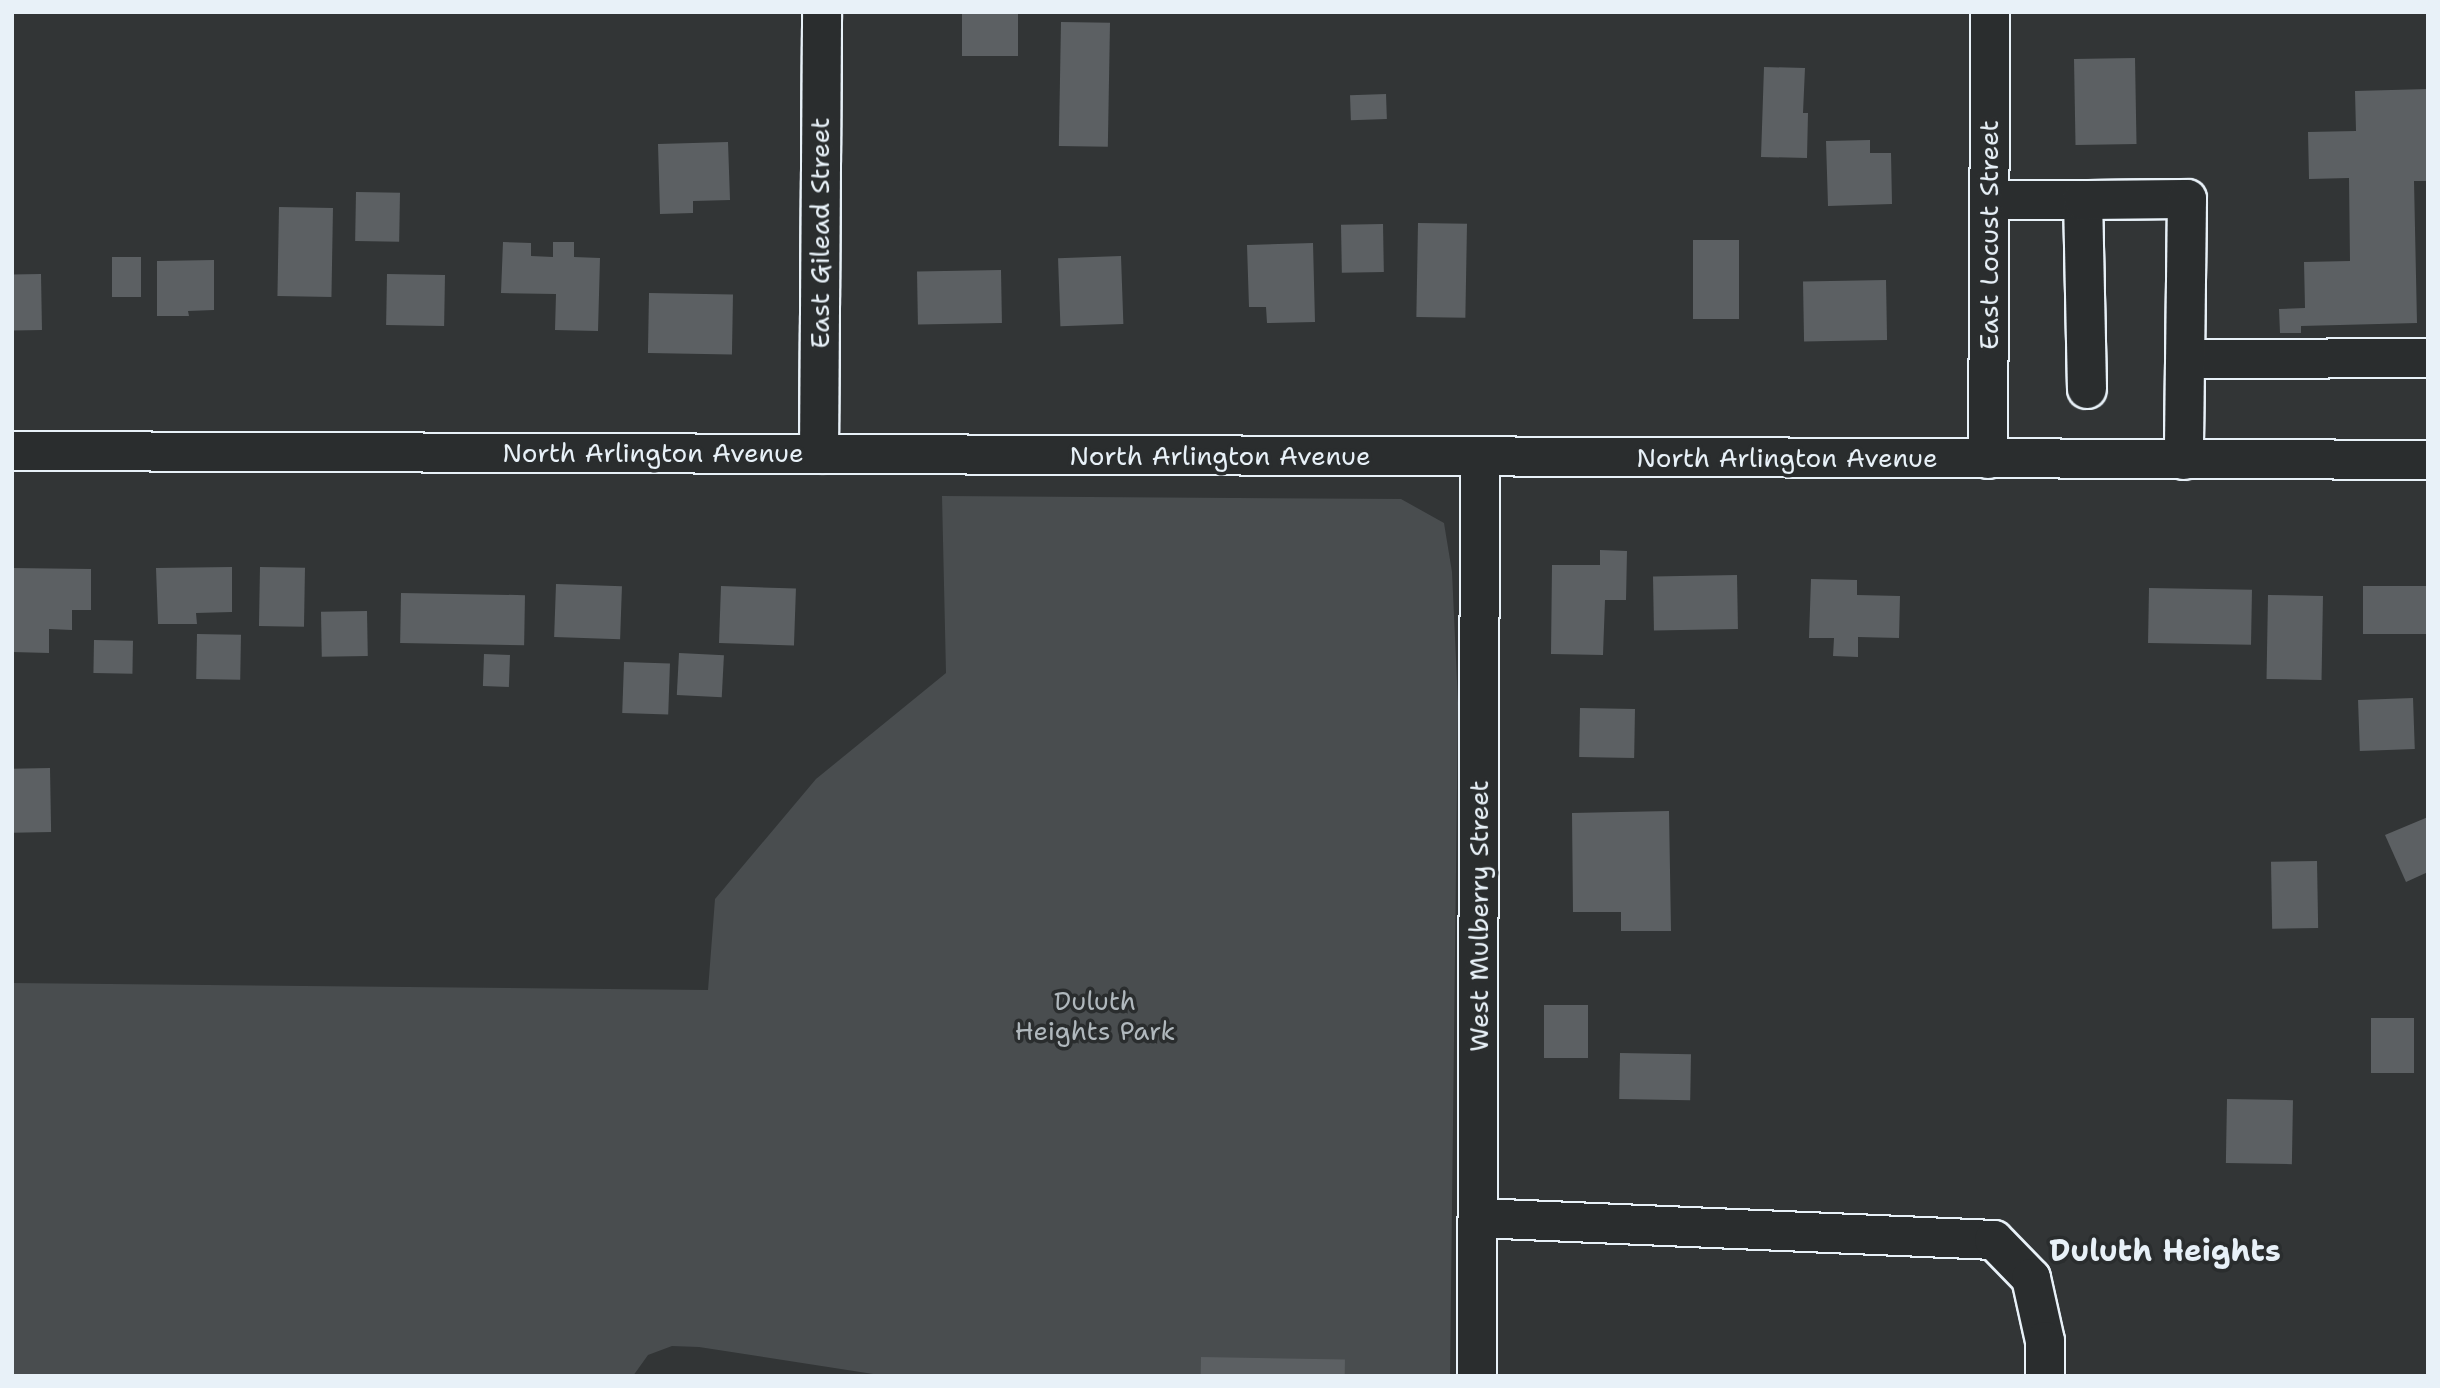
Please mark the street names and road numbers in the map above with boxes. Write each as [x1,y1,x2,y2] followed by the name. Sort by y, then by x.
[804,117,836,349] street label: East Gilead Street
[1973,120,2005,350] street label: East Locust Street
[502,437,804,469] street label: North Arlington Avenue
[1069,440,1371,472] street label: North Arlington Avenue
[1636,442,1938,474] street label: North Arlington Avenue
[1463,780,1495,1052] street label: West Mulberry Street

